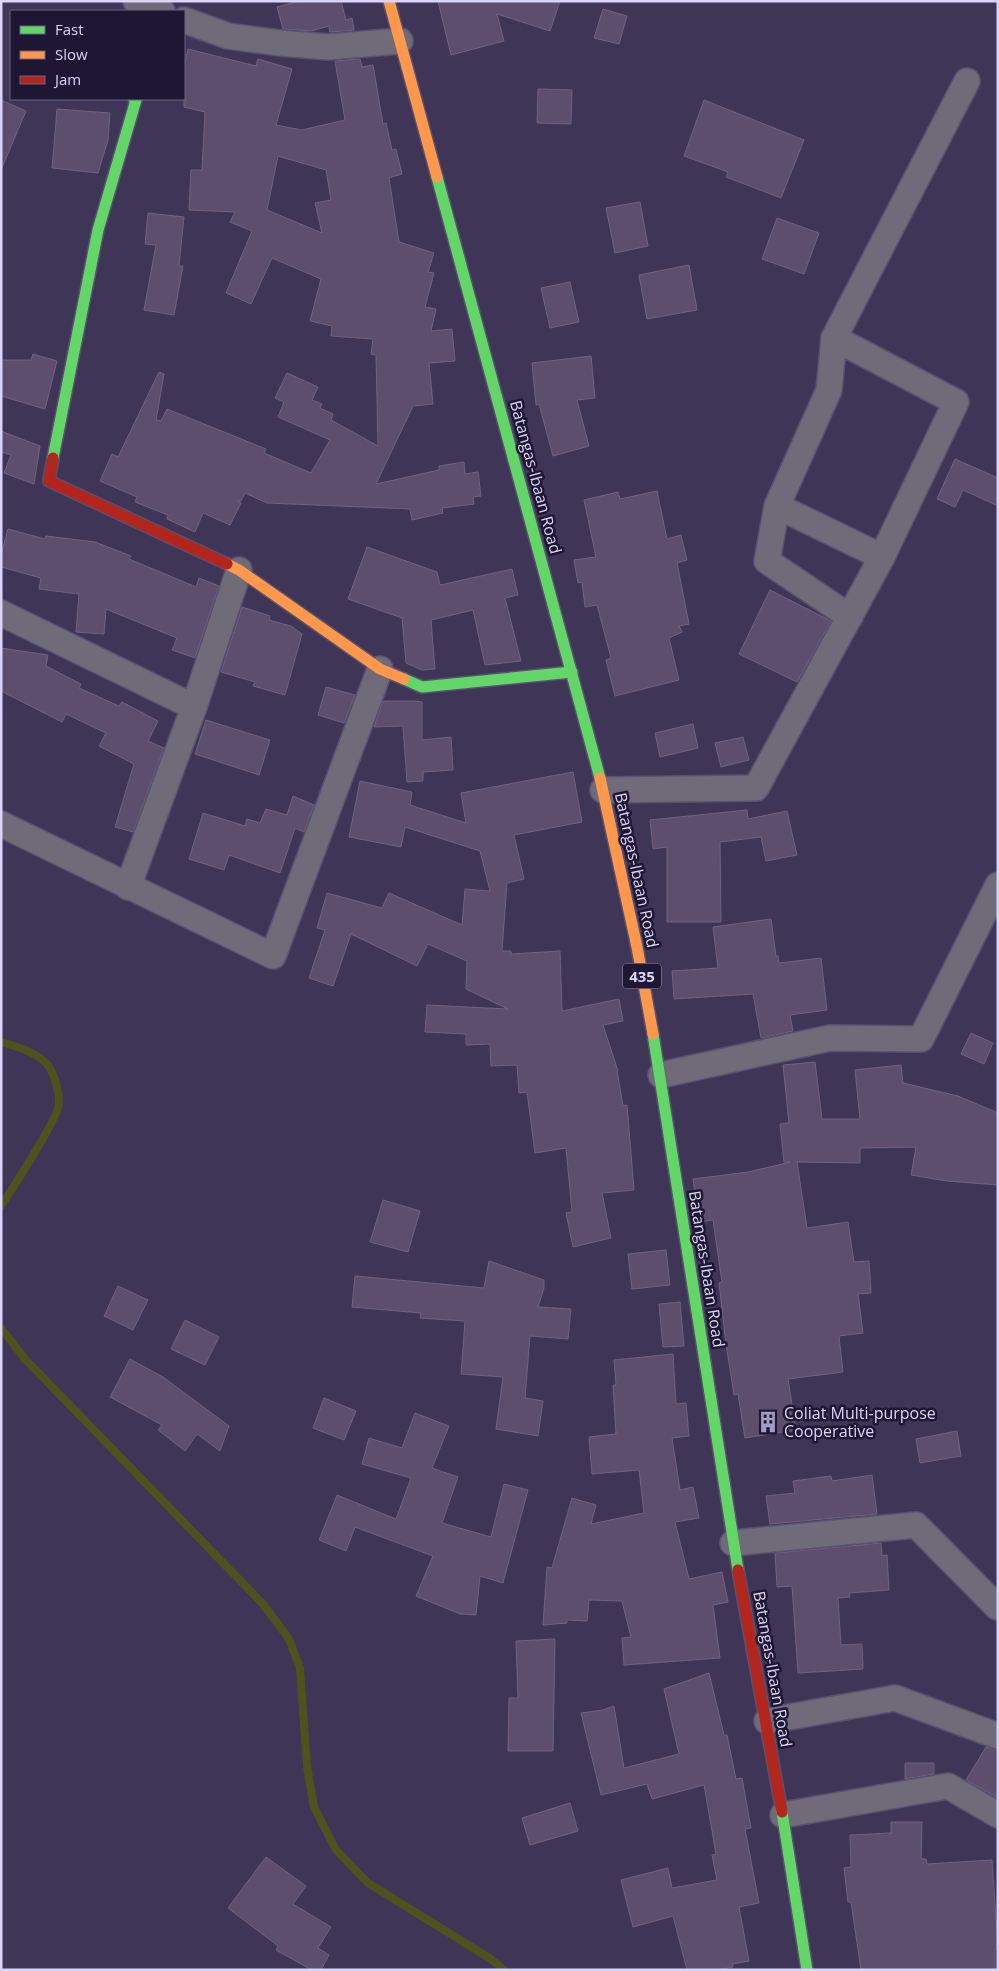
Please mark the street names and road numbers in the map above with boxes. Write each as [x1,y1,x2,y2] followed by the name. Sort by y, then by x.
[505,398,567,556] street label: Batangas-Ibaan Road
[610,790,664,950] street label: Batangas-Ibaan Road
[623,964,661,988] road number: 435
[684,1189,730,1349] street label: Batangas-Ibaan Road
[748,1589,798,1749] street label: Batangas-Ibaan Road

